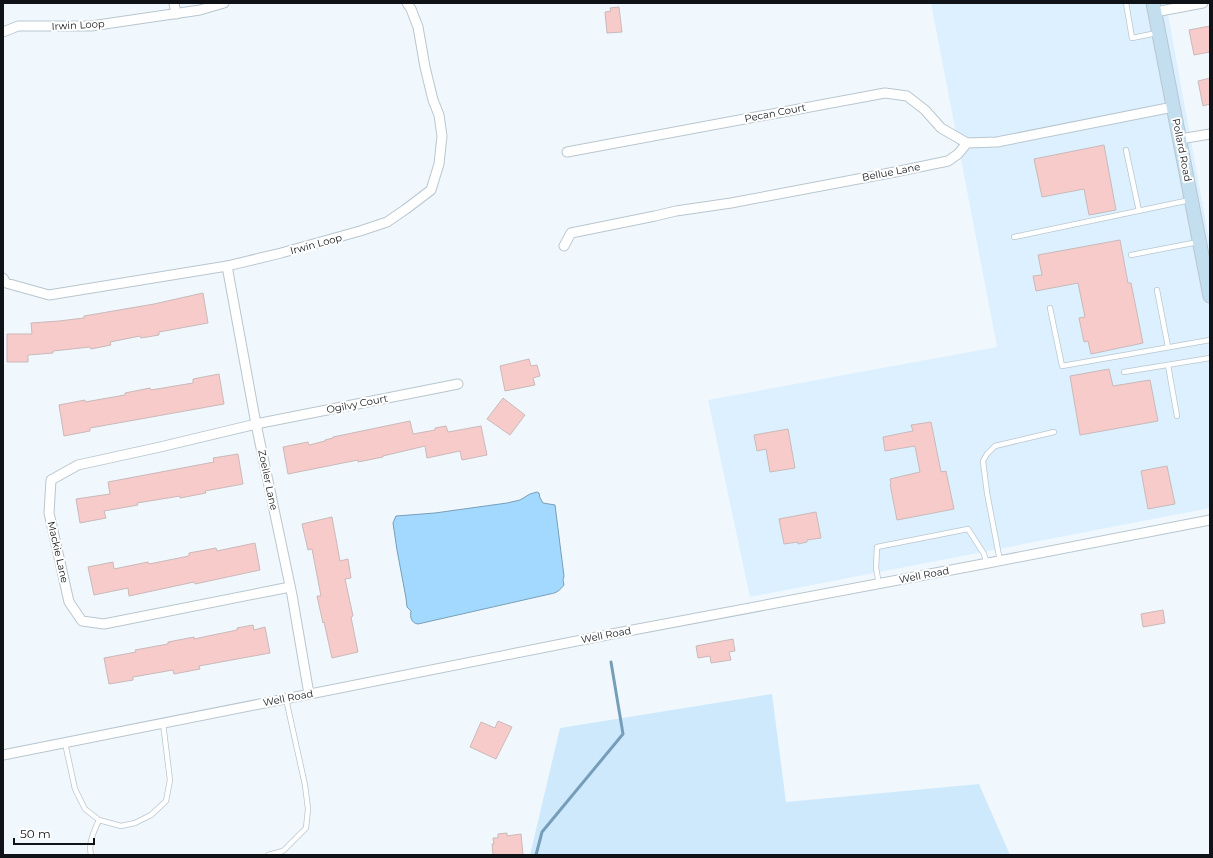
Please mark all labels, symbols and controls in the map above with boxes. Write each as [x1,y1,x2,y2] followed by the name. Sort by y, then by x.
[51,17,105,33] street label: Irwin Loop
[743,101,807,125] street label: Pecan Court
[1170,117,1194,183] street label: Pollard Road
[861,160,921,184] street label: Bellue Lane
[289,231,344,257] street label: Irwin Loop
[325,392,389,416] street label: Ogilvy Court
[255,449,281,511] street label: Zoeller Lane
[45,520,71,584] street label: Mackie Lane
[898,564,950,586] street label: Well Road
[580,624,632,646] street label: Well Road
[262,687,314,709] street label: Well Road
[14,820,94,846] scale bar
[20,826,51,841] text: 50 m

